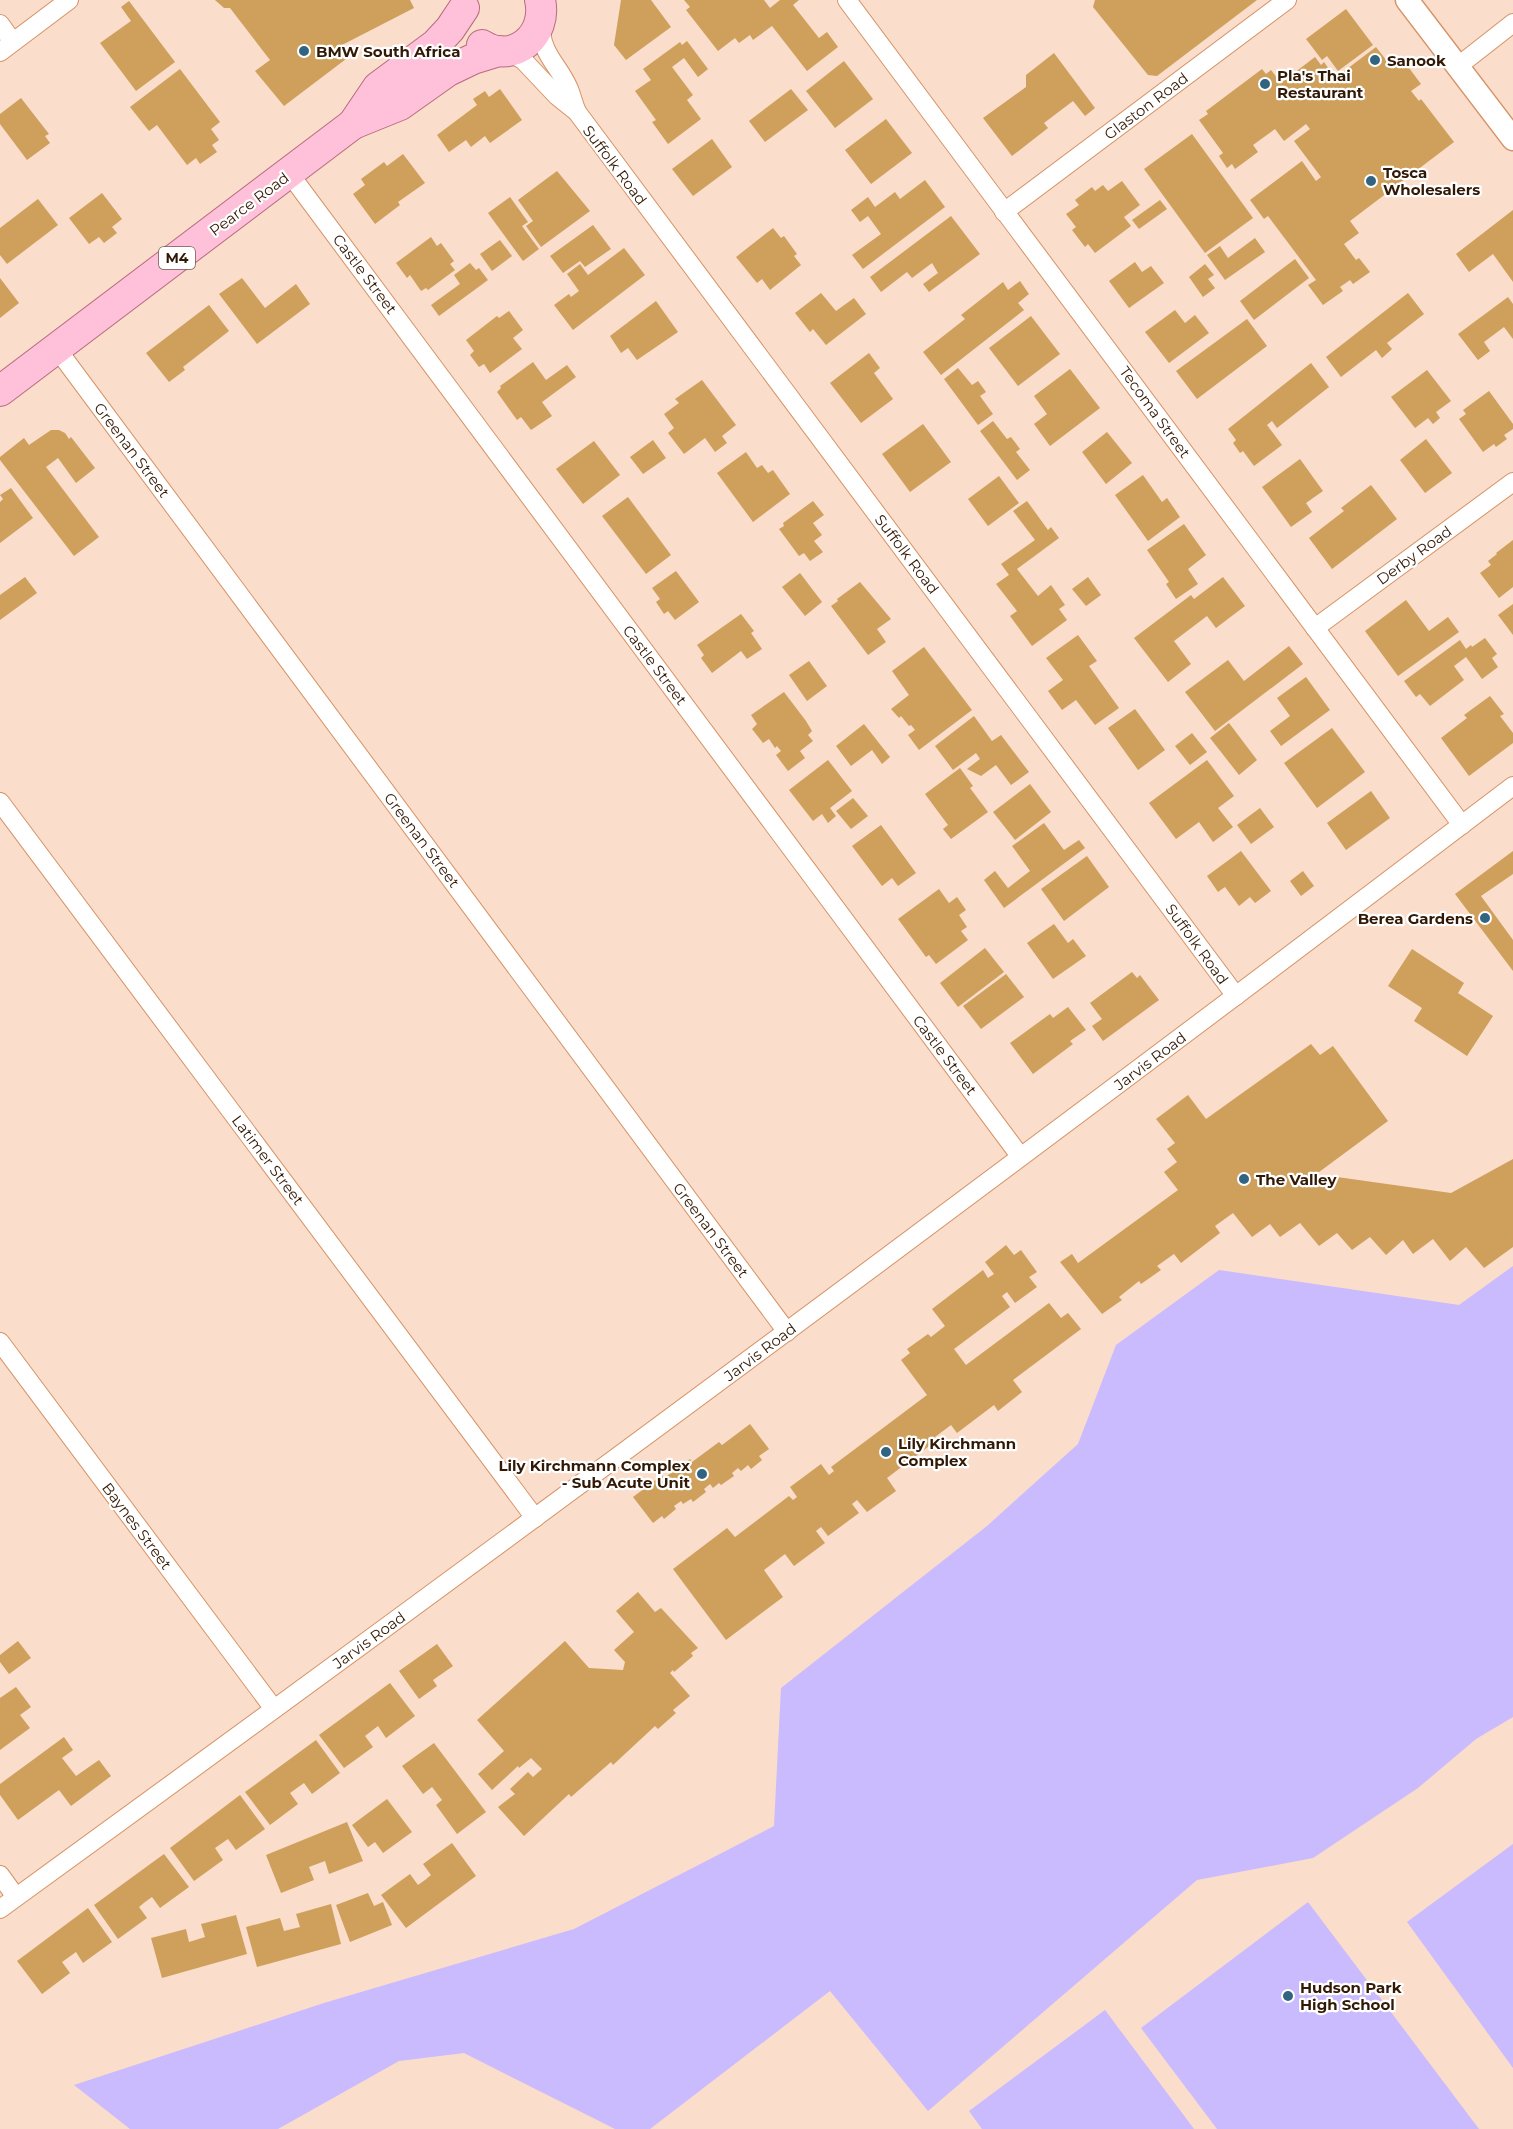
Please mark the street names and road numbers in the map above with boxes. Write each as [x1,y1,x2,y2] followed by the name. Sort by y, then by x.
[1100,68,1192,144] street label: Glaston Road
[579,121,651,209] street label: Suffolk Road
[206,168,292,240] street label: Pearce Road
[329,230,401,318] street label: Castle Street
[159,247,195,269] road number: M4
[1115,362,1195,462] street label: Tecoma Street
[90,399,174,501] street label: Greenan Street
[871,510,943,598] street label: Suffolk Road
[1373,521,1455,589] street label: Derby Road
[619,621,691,709] street label: Castle Street
[380,789,464,891] street label: Greenan Street
[1161,900,1233,988] street label: Suffolk Road
[909,1011,981,1099] street label: Castle Street
[1109,1028,1190,1095] street label: Jarvis Road
[228,1111,308,1209] street label: Latimer Street
[669,1179,753,1281] street label: Greenan Street
[719,1319,800,1386] street label: Jarvis Road
[98,1479,176,1573] street label: Baynes Street
[328,1607,409,1673] street label: Jarvis Road

